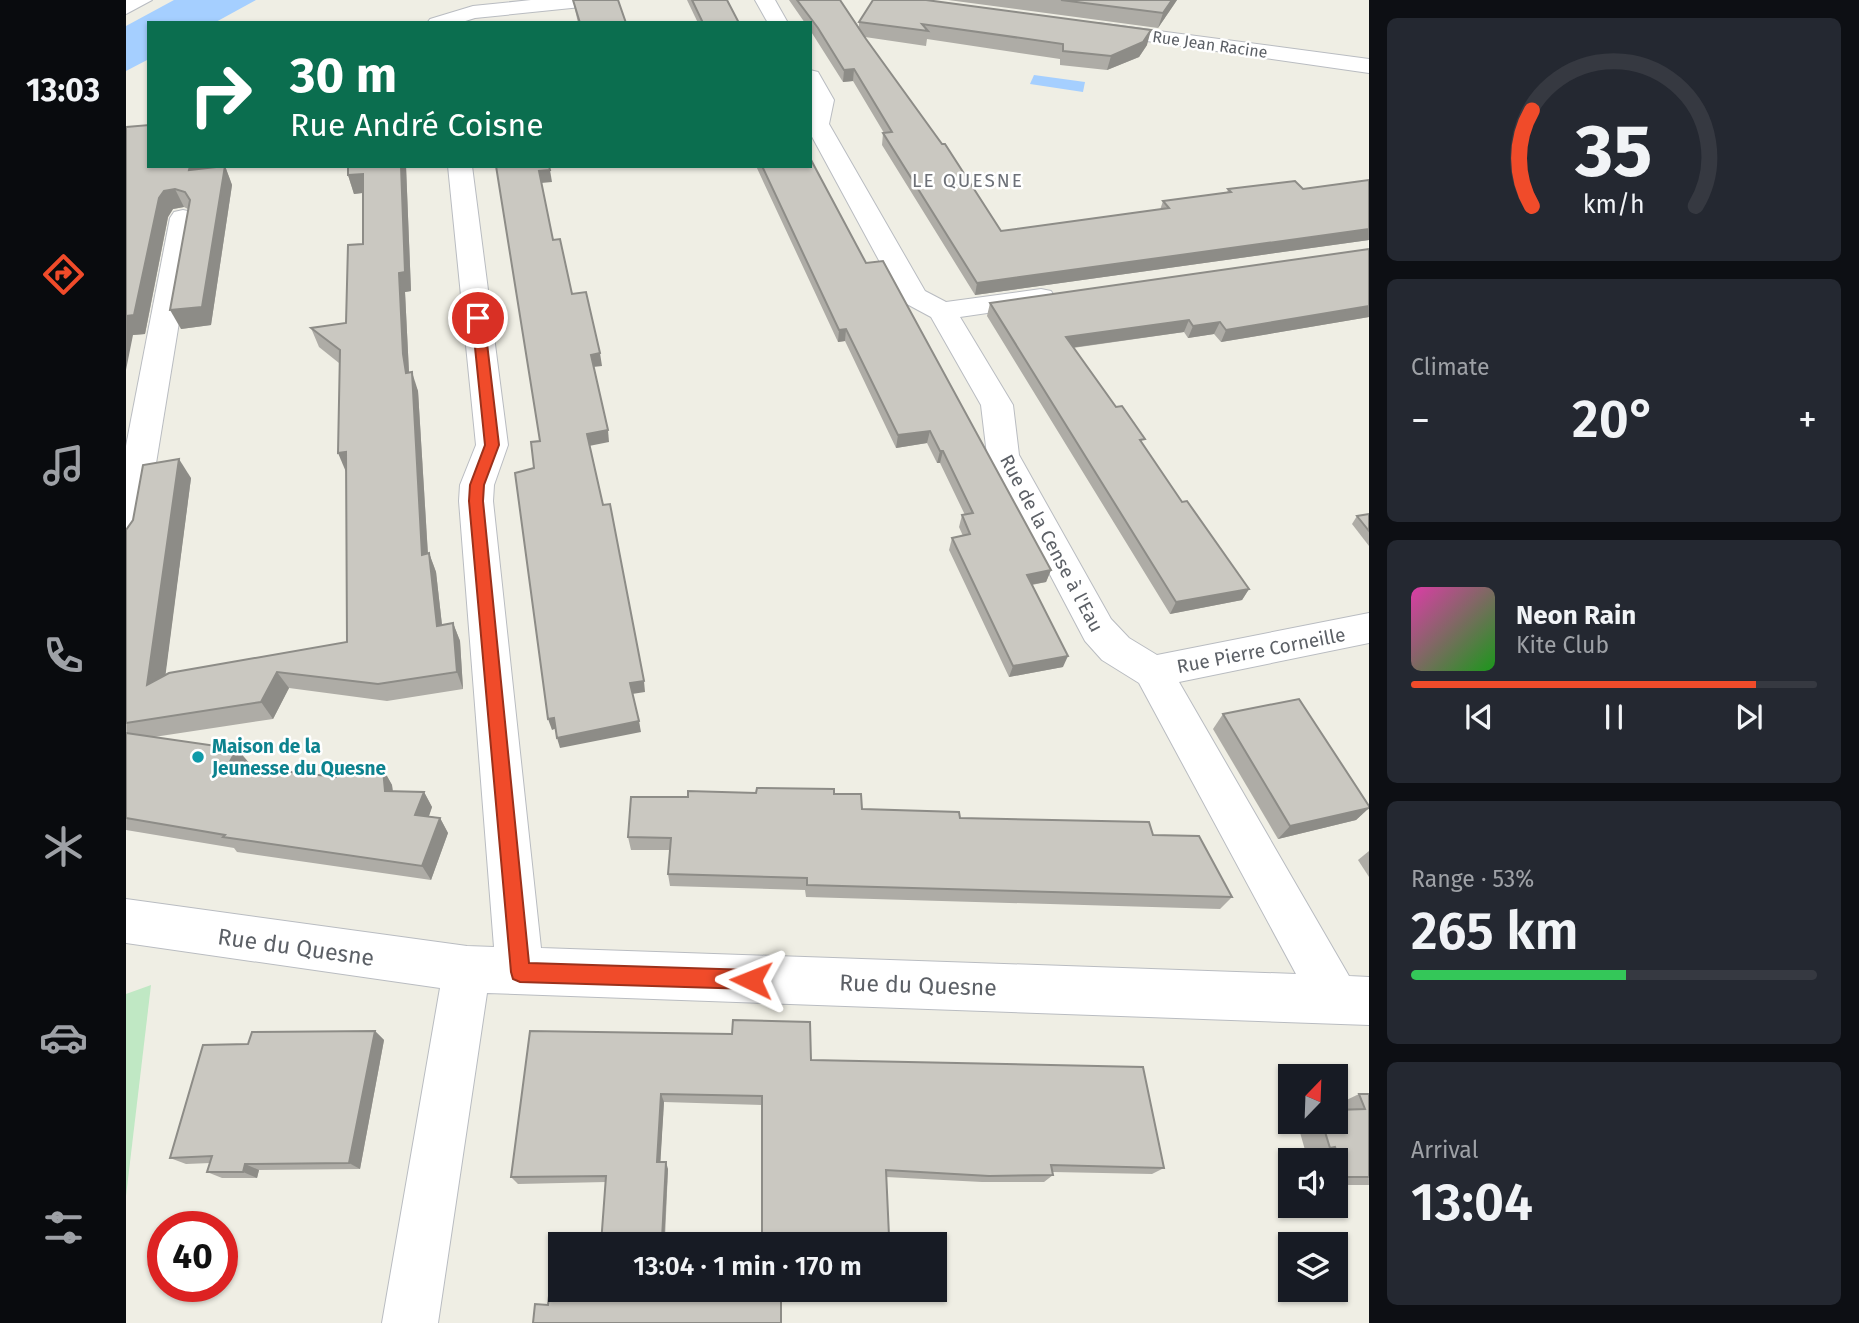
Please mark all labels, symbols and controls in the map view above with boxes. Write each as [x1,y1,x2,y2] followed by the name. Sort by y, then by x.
[1151,27,1269,62] street label: Rue Jean Racine
[290,46,397,105] text: 30 m
[175,49,266,140] icon: right
[26,71,100,109] text: 13:03
[290,106,544,144] text: Rue André Coisne
[1575,108,1652,195] text: 35
[912,169,1024,192] district label: LE QUESNE
[1583,189,1645,219] text: km/h
[39,250,88,299] icon: directions
[448,288,508,348] pin
[459,299,497,337] icon: arrive
[1411,353,1490,381] text: Climate
[1572,388,1656,451] text: 20°
[1411,397,1430,443] text: −
[1798,397,1817,443] text: +
[39,441,88,490] icon: music
[995,451,1108,636] street label: Rue de la Cense à l'Eau
[1516,600,1636,631] text: Neon Rain
[1175,623,1347,678] street label: Rue Pierre Corneille
[39,631,88,680] icon: phone
[1516,631,1609,659] text: Kite Club
[1460,698,1498,736] icon: previous
[1595,698,1633,736] icon: pause
[1730,698,1768,736] icon: next
[211,735,386,780] place label: Maison de la Jeunesse du Quesne
[190,749,206,765] marker: Maison de la Jeunesse du Quesne
[39,822,88,871] icon: climate
[1411,865,1534,893] text: Range · 53%
[1411,900,1579,963] text: 265 km
[216,922,376,972] street label: Rue du Quesne
[714,943,788,1017] position arrow
[839,968,997,1002] street label: Rue du Quesne
[39,1013,88,1062] icon: car
[1278,1064,1348,1134] north arrow
[1278,1064,1348,1302] map controls
[1411,1136,1478,1164] text: Arrival
[1278,1148,1348,1218] button: sound
[1411,1171,1533,1234] text: 13:04
[39,1203,88,1252] icon: filters
[147,1211,238,1302] speed limit sign: 40
[1278,1232,1348,1302] button: layers
[633,1251,862,1282] text: 13:04 · 1 min · 170 m

